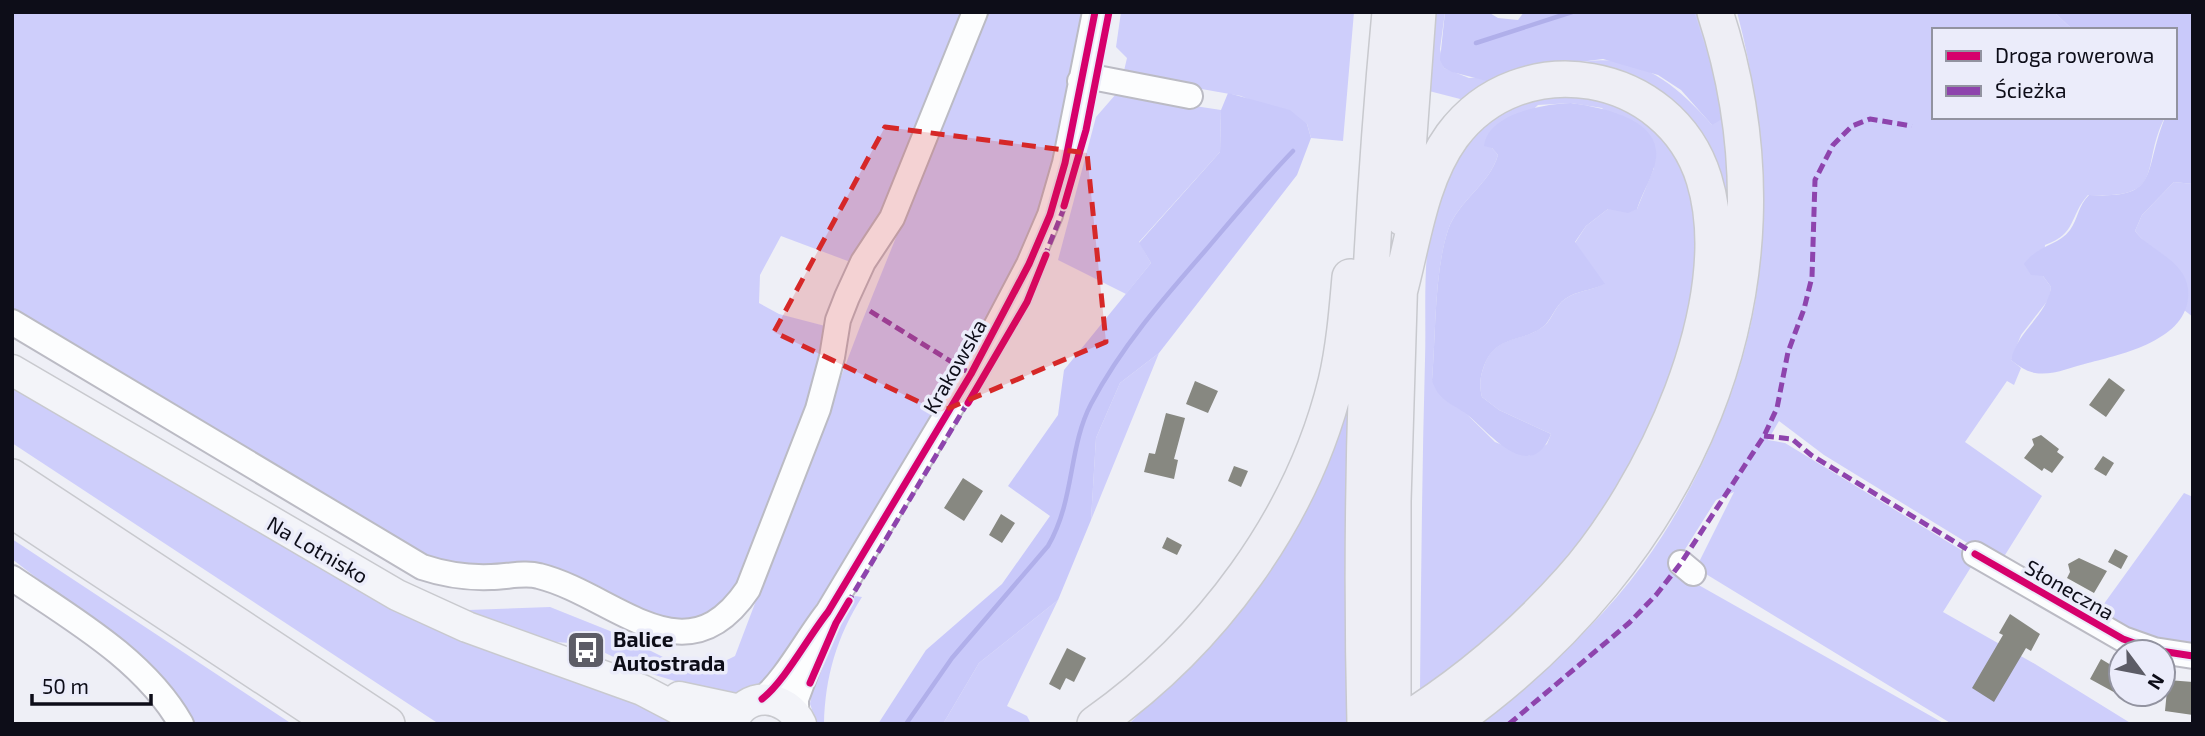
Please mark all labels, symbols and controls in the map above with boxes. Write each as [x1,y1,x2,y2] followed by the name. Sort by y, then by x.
[1932,28,2177,119] legend
[1995,42,2154,67] text: Droga rowerowa
[1995,77,2066,102] text: Ścieżka
[917,314,991,418] street label: Krakowska
[263,510,373,588] street label: Na Lotnisko
[2021,553,2119,625] street label: Słoneczna
[613,626,725,675] place label: Balice Autostrada
[565,629,607,671] bus stop icon: Balice Autostrada
[2107,638,2177,708] north arrow
[32,662,150,706] scale bar
[2143,670,2170,694] text: N
[42,673,89,698] text: 50 m

